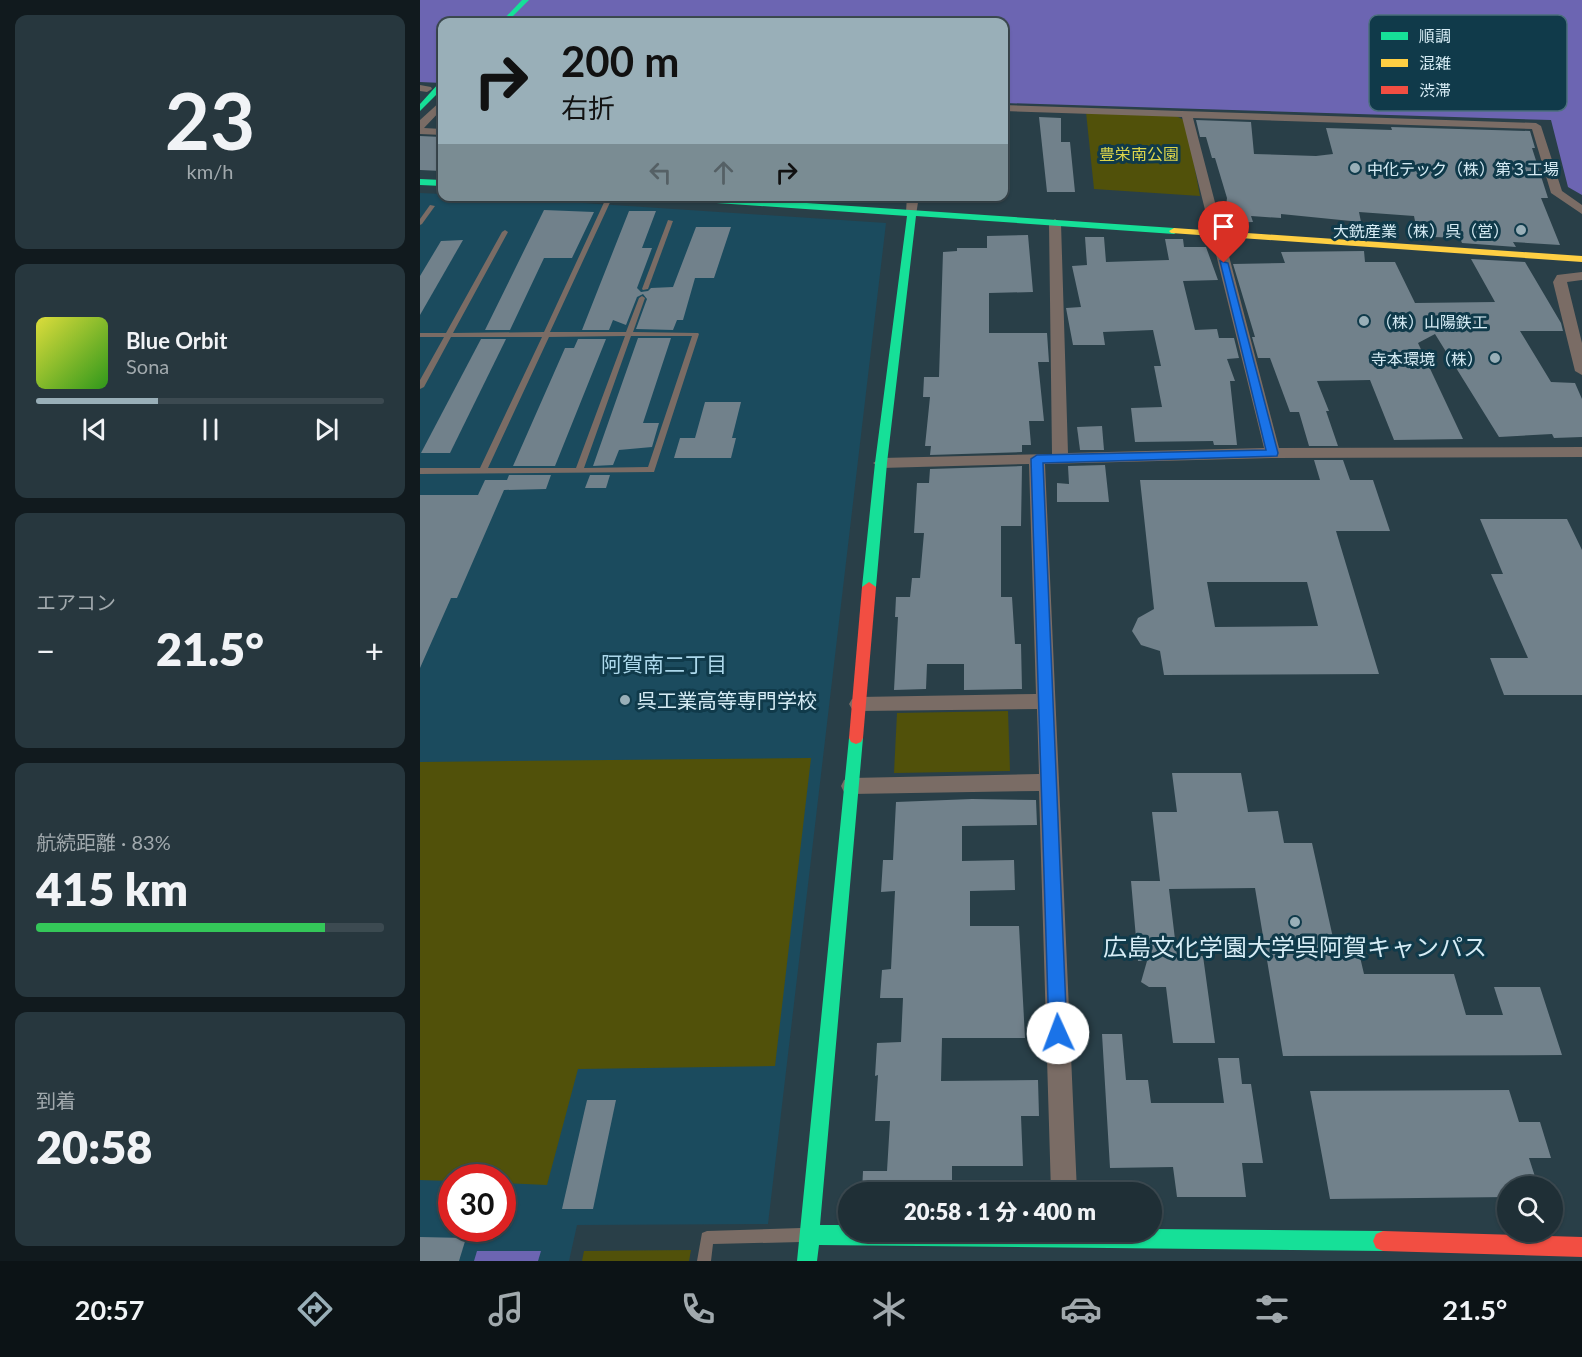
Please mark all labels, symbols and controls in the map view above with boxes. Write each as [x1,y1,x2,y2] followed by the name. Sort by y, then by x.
[1369,15,1567,111] legend
[1419,26,1451,45] text: 順調
[561,36,679,86] text: 200 m
[462,42,540,120] icon: right
[1419,53,1451,72] text: 混雑
[165,73,255,167] text: 23
[1419,80,1451,99] text: 渋滞
[561,91,615,124] text: 右折
[1099,144,1179,163] park label: 豊栄南公園
[644,156,677,189] icon: left
[707,156,740,189] icon: ahead
[770,156,803,189] icon: right
[187,159,233,183] text: km/h
[1367,159,1559,178] place label: 中化テック（株）第３工場
[1348,161,1362,175] marker: 中化テック（株）第３工場
[1198,201,1249,263] pin
[1207,210,1240,243] icon: arrive
[1333,221,1509,240] place label: 大銑産業（株）呉（営）
[1514,223,1528,237] marker: 大銑産業（株）呉（営）
[1376,312,1488,331] place label: （株）山陽鉄工
[1357,314,1371,328] marker: （株）山陽鉄工
[126,327,227,354] text: Blue Orbit
[1371,349,1483,368] place label: 寺本環境（株）
[1488,351,1502,365] marker: 寺本環境（株）
[126,354,169,378] text: Sona
[78,413,111,446] icon: previous
[194,413,227,446] icon: pause
[310,413,343,446] icon: next
[36,590,116,614] text: エアコン
[156,622,264,676] text: 21.5°
[36,630,55,670] text: −
[365,630,384,670] text: +
[601,651,727,676] district label: 阿賀南二丁目
[637,688,817,712] place label: 呉工業高等専門学校
[618,693,632,707] marker: 呉工業高等専門学校
[36,830,171,854] text: 航続距離 · 83%
[36,862,188,916] text: 415 km
[1288,915,1302,929] marker: 広島文化学園大学呉阿賀キャンパス
[1103,932,1487,961] place label: 広島文化学園大学呉阿賀キャンパス
[1026,1001,1090,1065] position arrow
[36,1088,76,1112] text: 到着
[36,1120,152,1174] text: 20:58
[438,1164,516,1242] speed limit sign: 30
[1497,1176,1563,1242] map controls
[1497,1176,1563,1242] button: search
[904,1198,1096,1225] text: 20:58 · 1 分 · 400 m
[294,1288,336,1330] icon: directions
[485,1288,527,1330] icon: music
[677,1288,719,1330] icon: phone
[868,1288,910,1330] icon: climate
[1060,1288,1102,1330] icon: car
[1251,1288,1293,1330] icon: filters
[75,1293,144,1326] text: 20:57
[1443,1293,1507,1326] text: 21.5°

